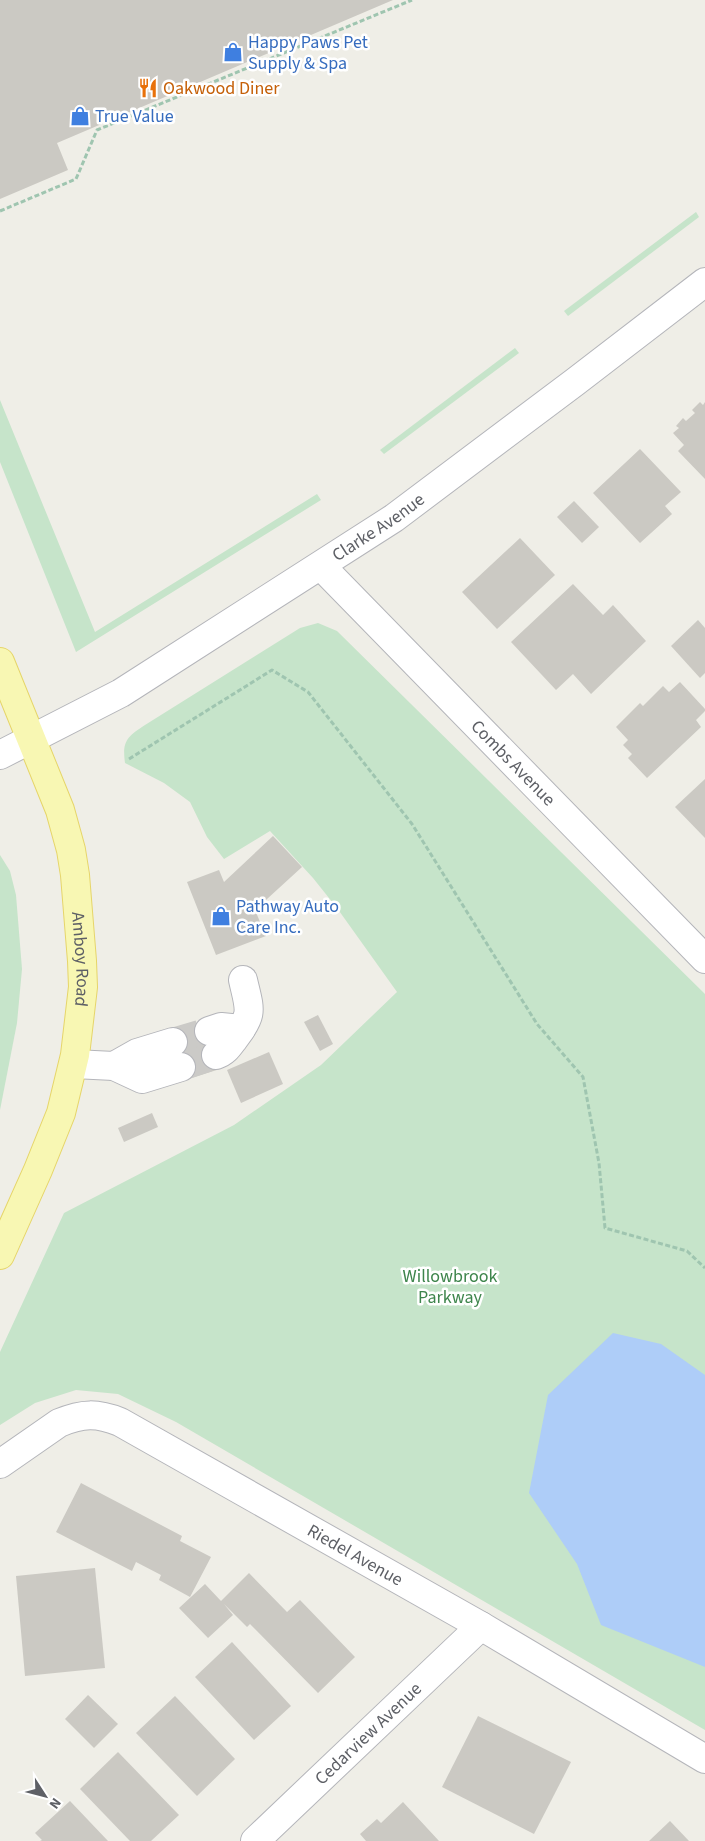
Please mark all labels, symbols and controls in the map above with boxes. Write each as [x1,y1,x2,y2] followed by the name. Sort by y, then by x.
[248,30,368,76] place label: Happy Paws Pet Supply & Spa
[222,41,244,63] shop icon: Happy Paws Pet Supply & Spa
[163,76,280,101] place label: Oakwood Diner
[137,77,159,99] restaurant icon: Oakwood Diner
[95,104,174,129] place label: True Value
[69,105,91,127] shop icon: True Value
[327,487,430,568] street label: Clarke Avenue
[465,714,561,812] street label: Combs Avenue
[236,894,339,940] place label: Pathway Auto Care Inc.
[210,905,232,927] shop icon: Pathway Auto Care Inc.
[65,911,95,1008] street label: Amboy Road
[403,1264,497,1310] park label: Willowbrook Parkway
[303,1518,407,1592] street label: Riedel Avenue
[309,1677,427,1791] street label: Cedarview Avenue
[20,1771,70,1821] north arrow
[44,1793,66,1813] text: N

